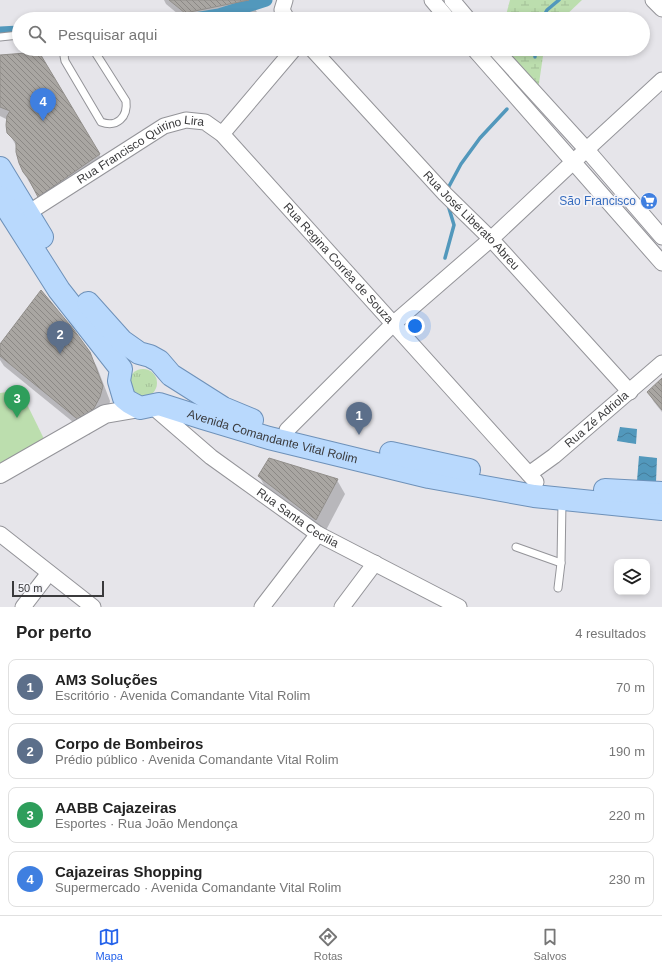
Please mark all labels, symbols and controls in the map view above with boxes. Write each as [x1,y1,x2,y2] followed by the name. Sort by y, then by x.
[12,12,650,56] search box
[26,23,48,45] icon: search
[58,26,157,43] text: Pesquisar aqui
[30,88,56,121] pin: 4
[74,113,205,187] street label: Rua Francisco Quirino Lira
[420,168,522,273] street label: Rua José Liberato Abreu
[639,191,659,211] supermarket icon: São Francisco
[559,194,636,208] place label: São Francisco
[280,200,397,327] street label: Rua Regina Corrêa de Souza
[405,316,425,336] your location
[47,321,73,354] pin: 2
[4,385,30,418] pin: 3
[562,388,632,451] street label: Rua Zé Adriola
[346,402,372,435] pin: 1
[186,406,359,466] street label: Avenida Comandante Vital Rolim
[254,485,341,551] street label: Rua Santa Cecilia
[614,559,650,595] map controls
[614,559,650,595] button: layers
[12,579,104,598] scale bar
[18,582,42,594] text: 50 m
[16,623,92,642] text: Por perto
[575,626,646,641] text: 4 resultados
[55,671,158,688] text: AM3 Soluções
[26,680,34,695] text: 1
[616,680,645,695] text: 70 m
[55,688,310,703] text: Escritório · Avenida Comandante Vital Rolim
[55,735,203,752] text: Corpo de Bombeiros
[26,744,34,759] text: 2
[609,744,645,759] text: 190 m
[55,752,339,767] text: Prédio público · Avenida Comandante Vital Rolim
[55,799,177,816] text: AABB Cajazeiras
[26,808,34,823] text: 3
[609,808,645,823] text: 220 m
[55,816,238,831] text: Esportes · Rua João Mendonça
[55,863,203,880] text: Cajazeiras Shopping
[26,872,34,887] text: 4
[609,872,645,887] text: 230 m
[55,880,341,895] text: Supermercado · Avenida Comandante Vital Rolim
[95,926,123,962] tab: Mapa
[314,926,343,962] tab: Rotas
[534,926,567,962] tab: Salvos

